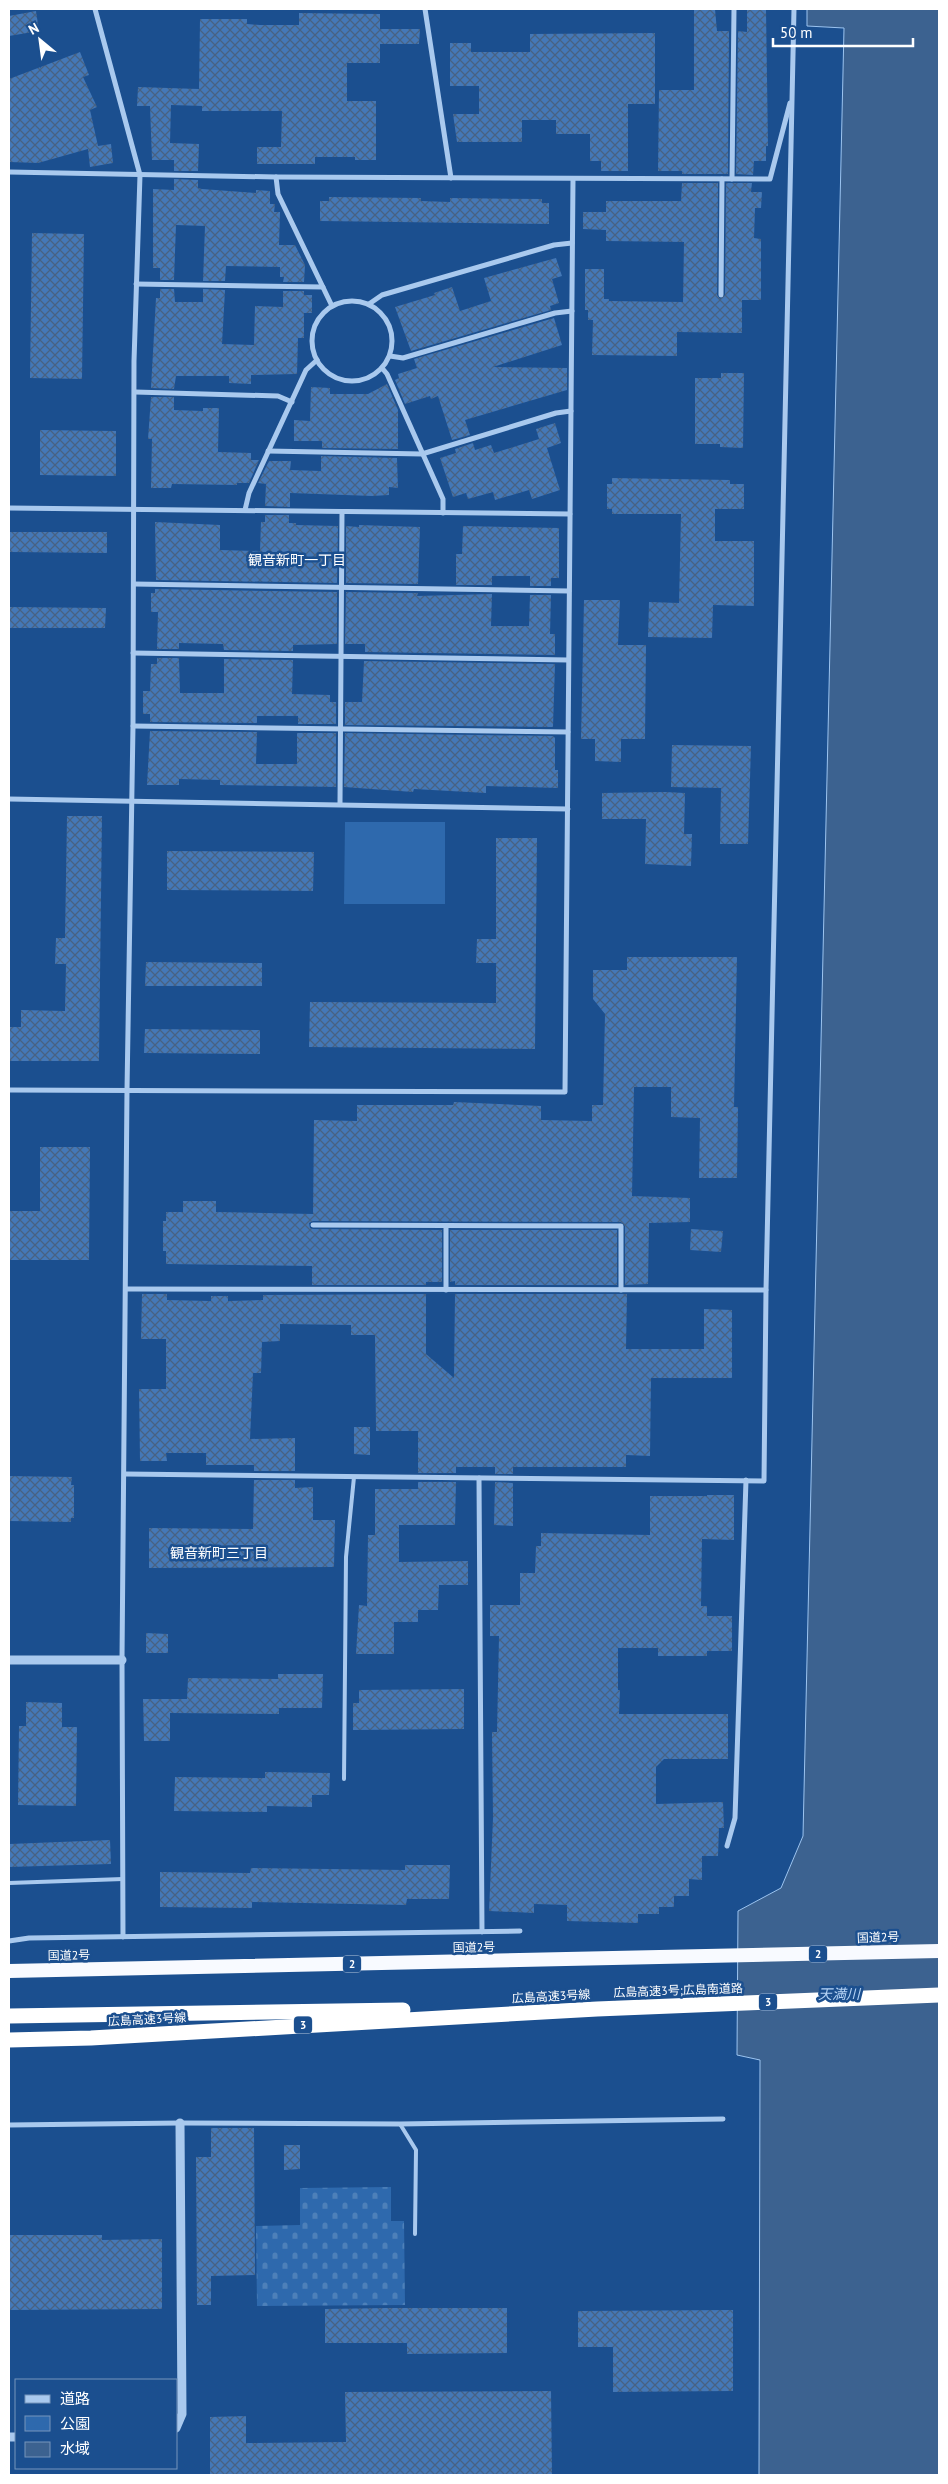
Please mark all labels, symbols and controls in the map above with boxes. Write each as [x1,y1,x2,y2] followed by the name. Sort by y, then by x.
[15,15,65,65] north arrow
[773,15,913,47] scale bar
[25,19,42,39] text: N
[780,23,813,42] text: 50 m
[248,551,346,569] district label: 観音新町一丁目
[170,1544,268,1562] district label: 観音新町三丁目
[856,1929,900,1945] street label: 国道2号
[453,1939,495,1955] street label: 国道2号
[809,1946,827,1962] road number: 2
[48,1947,90,1963] street label: 国道2号
[343,1956,361,1972] road number: 2
[613,1980,743,2000] street label: 広島高速3号;広島南道路
[818,1985,862,2003] water label: 天満川
[511,1986,591,2006] street label: 広島高速3号線
[759,1994,777,2010] road number: 3
[107,2009,187,2029] street label: 広島高速3号線
[294,2016,312,2034] road number: 3
[15,2379,178,2469] legend
[60,2389,90,2408] text: 道路
[60,2414,90,2433] text: 公園
[60,2439,90,2458] text: 水域

